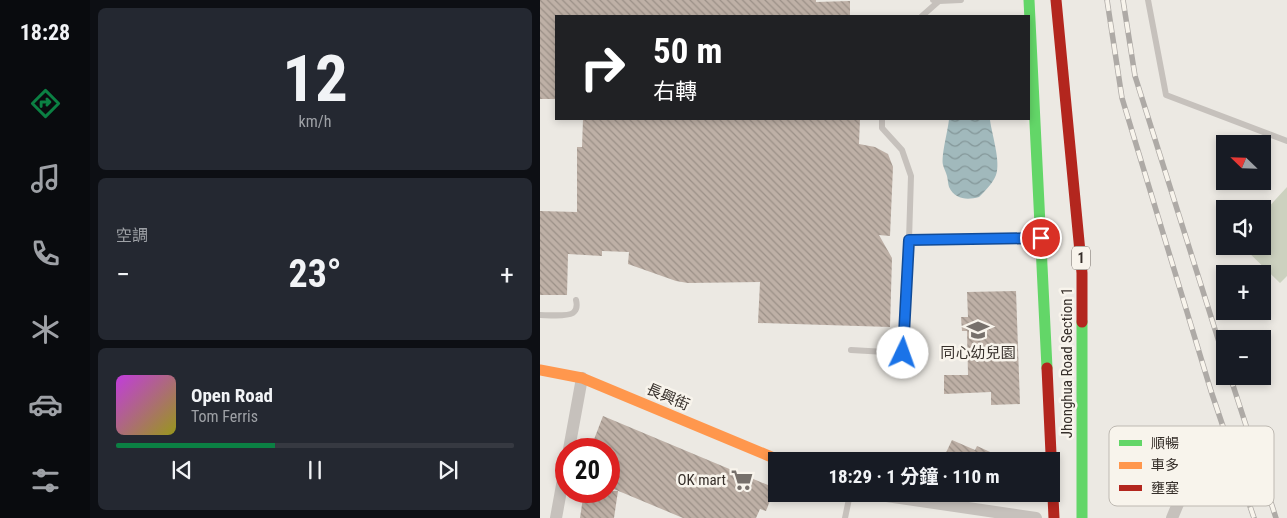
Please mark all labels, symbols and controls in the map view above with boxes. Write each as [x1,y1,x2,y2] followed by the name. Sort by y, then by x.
[20,20,70,45] text: 18:28
[653,31,722,72] text: 50 m
[570,35,635,100] icon: right
[282,41,348,117] text: 12
[653,79,697,104] text: 右轉
[28,86,63,121] icon: directions
[299,112,331,131] text: km/h
[1216,135,1271,190] north arrow
[1216,135,1271,385] map controls
[28,161,63,196] icon: music
[1216,200,1271,255] button: sound
[1020,217,1062,259] pin
[1027,224,1055,252] icon: arrive
[116,226,148,245] text: 空調
[28,236,63,271] icon: phone
[1072,247,1090,270] road number: 1
[288,252,342,296] text: 23°
[116,258,130,291] text: −
[500,258,514,291] text: +
[1216,265,1271,320] button: +
[1058,288,1076,438] street label: Jhonghua Road Section 1
[28,312,63,347] icon: climate
[965,317,991,343] school or university icon: 同心幼兒園
[876,326,928,378] position arrow
[1216,330,1271,385] button: −
[940,344,1016,362] place label: 同心幼兒園
[644,380,692,414] street label: 長興街
[191,384,273,407] text: Open Road
[28,387,63,422] icon: car
[191,407,258,426] text: Tom Ferris
[1109,426,1274,506] legend
[1151,435,1179,451] text: 順暢
[555,438,620,503] speed limit sign: 20
[168,456,196,484] icon: previous
[301,456,329,484] icon: pause
[434,456,462,484] icon: next
[1151,457,1179,473] text: 車多
[28,463,63,498] icon: filters
[828,465,1000,488] text: 18:29 · 1 分鐘 · 110 m
[729,467,755,493] supermarket icon: OK mart
[678,471,726,489] place label: OK mart
[1151,480,1179,496] text: 壅塞

